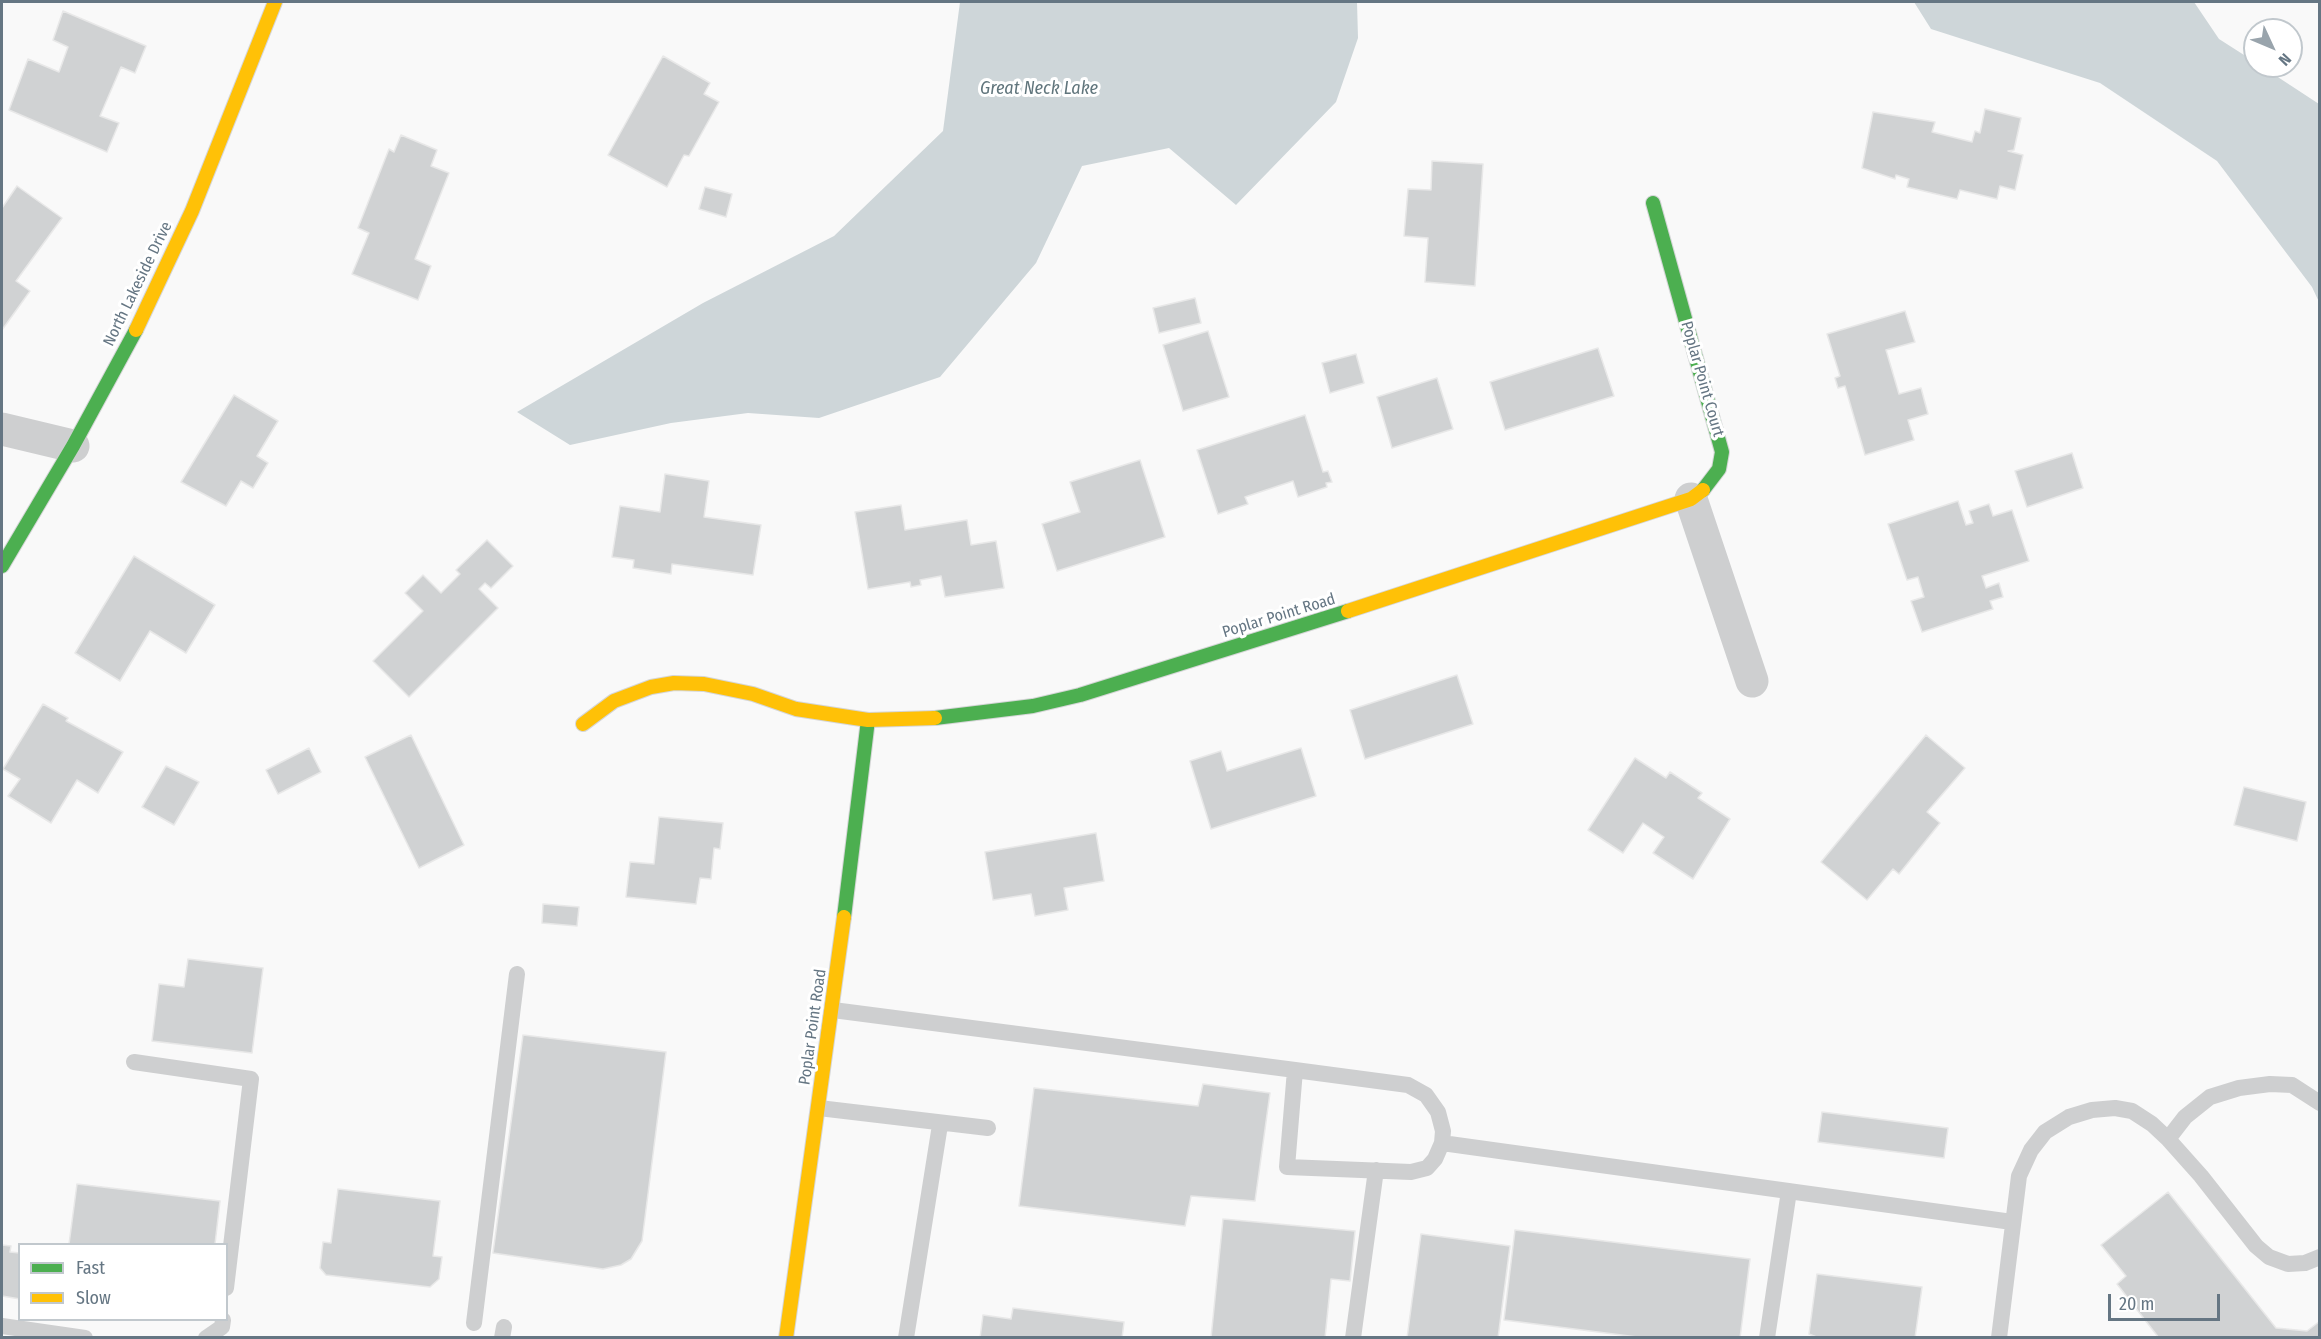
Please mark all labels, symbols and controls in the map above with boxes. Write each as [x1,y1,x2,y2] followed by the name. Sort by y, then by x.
[2243,18,2303,78] north arrow
[2275,49,2295,70] text: N
[980,78,1098,100] water label: Great Neck Lake
[100,219,176,349] street label: North Lakeside Drive
[1676,319,1728,439] street label: Poplar Point Court
[1220,590,1338,642] street label: Poplar Point Road
[795,968,831,1086] street label: Poplar Point Road
[18,1243,228,1321] legend
[76,1257,105,1279] text: Fast
[2111,1282,2224,1320] scale bar
[76,1287,111,1309] text: Slow
[2119,1293,2154,1315] text: 20 m

